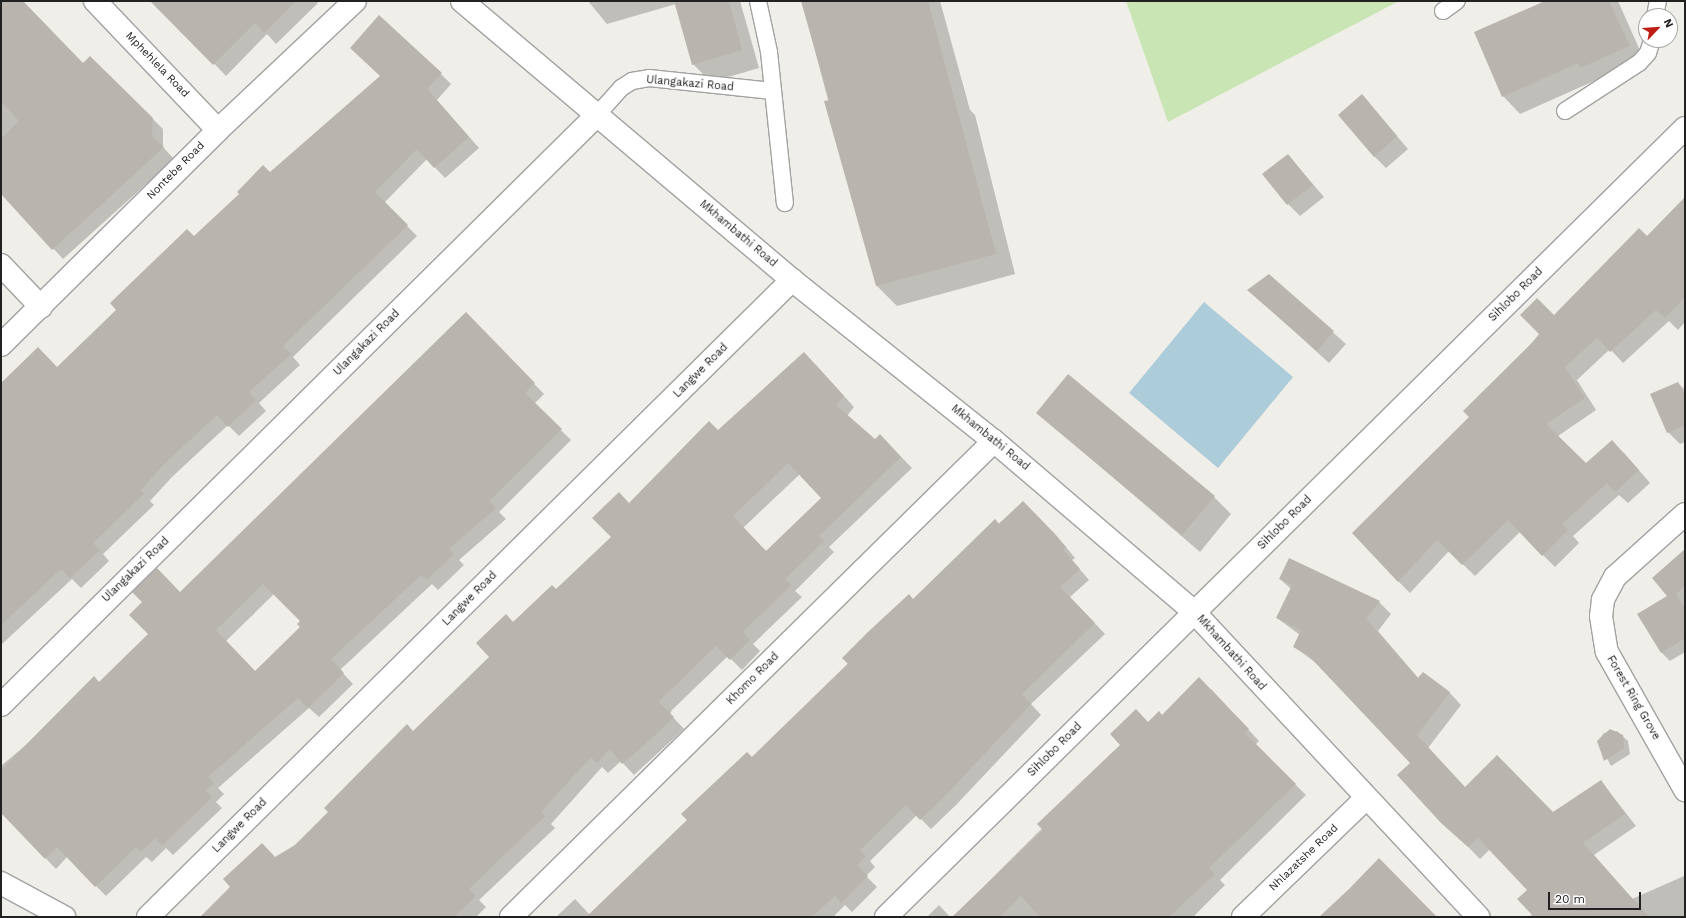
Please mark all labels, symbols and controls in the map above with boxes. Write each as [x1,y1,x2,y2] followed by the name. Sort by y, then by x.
[1638,8,1678,48] north arrow
[1661,17,1676,30] text: N
[122,29,192,101] street label: Mphehlela Road
[646,74,734,94] street label: Ulangakazi Road
[144,139,208,203] street label: Nontebe Road
[697,198,779,270] street label: Mkhambathi Road
[1486,265,1546,325] street label: Sihlobo Road
[331,307,403,379] street label: Ulangakazi Road
[671,341,731,401] street label: Langwe Road
[948,402,1032,474] street label: Mkhambathi Road
[1255,493,1315,553] street label: Sihlobo Road
[100,535,172,605] street label: Ulangakazi Road
[440,569,500,629] street label: Langwe Road
[1194,613,1268,693] street label: Mkhambathi Road
[724,650,782,708] street label: Khomo Road
[1604,654,1662,742] street label: Forest Ring Grove
[1025,720,1085,780] street label: Sihlobo Road
[210,796,270,856] street label: Langwe Road
[1267,822,1341,894] street label: Nhlazatshe Road
[1550,884,1643,910] scale bar
[1555,892,1585,906] text: 20 m

